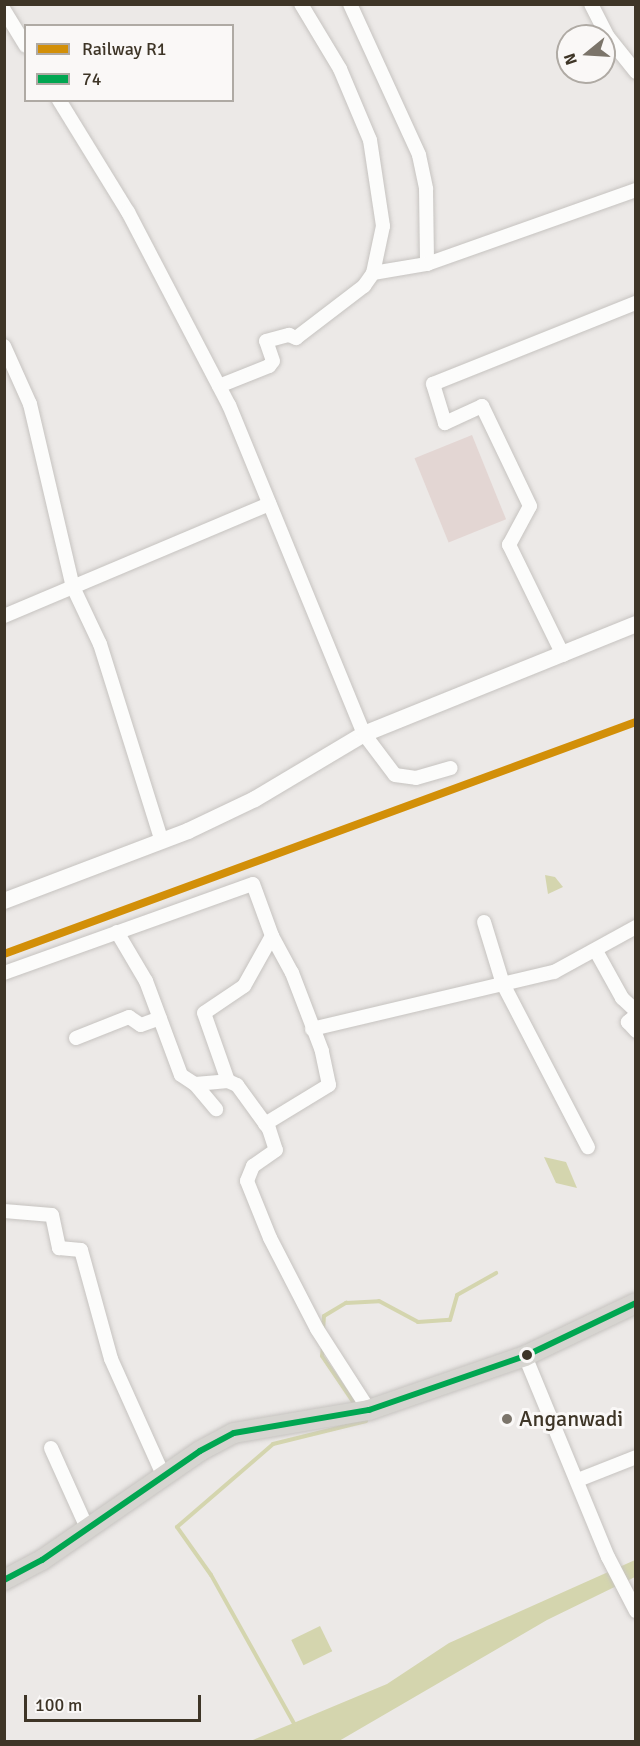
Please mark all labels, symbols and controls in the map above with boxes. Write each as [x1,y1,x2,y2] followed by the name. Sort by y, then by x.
[24,24,234,102] legend
[556,24,616,84] north arrow
[82,38,167,60] text: Railway R1
[560,51,582,67] text: N
[82,68,101,90] text: 74
[521,1349,533,1361] unlabelled marker
[519,1406,623,1432] place label: Anganwadi
[500,1412,514,1426] marker: Anganwadi
[27,1683,204,1721] scale bar
[35,1694,82,1716] text: 100 m

